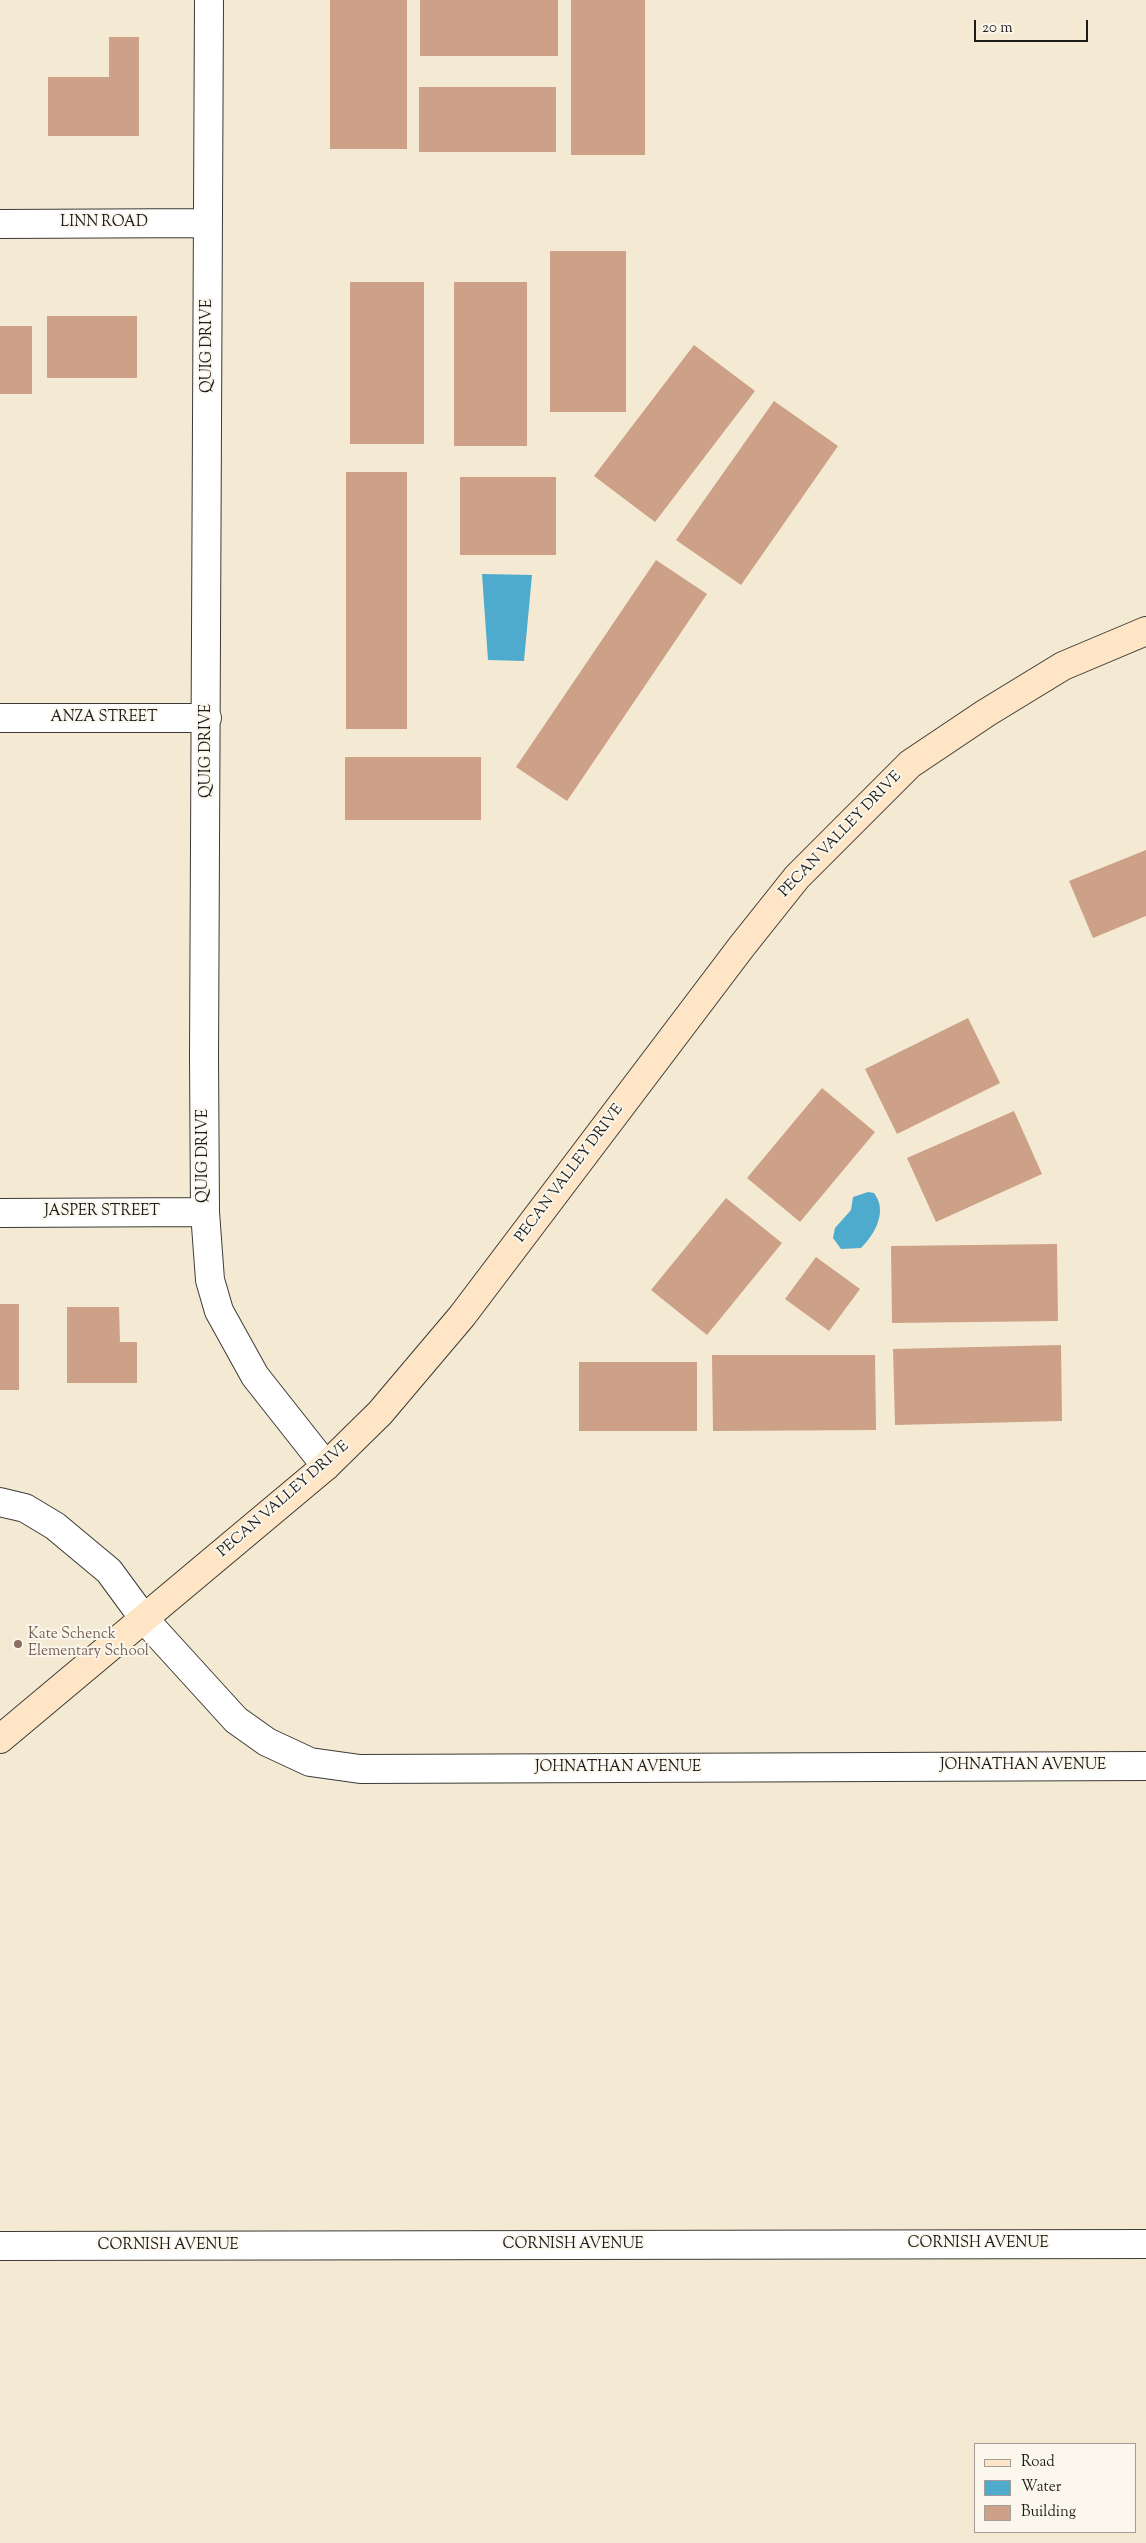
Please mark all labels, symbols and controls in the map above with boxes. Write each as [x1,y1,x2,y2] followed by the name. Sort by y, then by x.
[976,10,1090,42] scale bar
[982,18,1013,39] text: 20 m
[60,214,148,232] street label: LINN ROAD
[199,299,217,393] street label: QUIG DRIVE
[198,704,216,798] street label: QUIG DRIVE
[51,709,157,727] street label: ANZA STREET
[776,768,906,902] street label: PECAN VALLEY DRIVE
[512,1101,628,1247] street label: PECAN VALLEY DRIVE
[195,1109,213,1203] street label: QUIG DRIVE
[44,1203,160,1221] street label: JASPER STREET
[215,1438,353,1562] street label: PECAN VALLEY DRIVE
[28,1626,149,1661] place label: Kate Schenck Elementary School
[12,1638,24,1650] marker: Kate Schenck Elementary School
[940,1757,1106,1775] street label: JOHNATHAN AVENUE
[535,1759,701,1777] street label: JOHNATHAN AVENUE
[907,2235,1049,2253] street label: CORNISH AVENUE
[502,2236,644,2254] street label: CORNISH AVENUE
[97,2237,239,2255] street label: CORNISH AVENUE
[974,2443,1136,2533] legend
[1021,2452,1055,2473] text: Road
[1021,2477,1061,2498] text: Water
[1021,2502,1076,2523] text: Building

